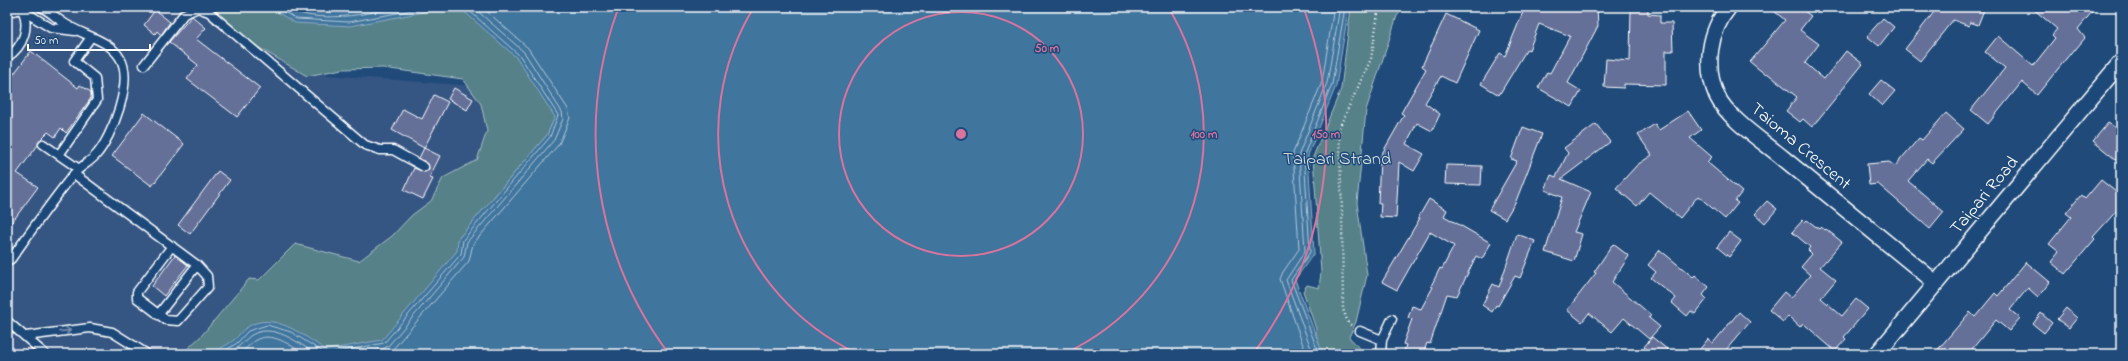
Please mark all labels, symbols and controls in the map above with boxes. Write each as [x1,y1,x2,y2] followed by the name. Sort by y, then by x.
[28,26,150,52] scale bar
[34,32,58,50] text: 50 m
[1035,40,1060,58] text: 50 m
[1744,97,1856,197] street label: Taioma Crescent
[1191,126,1218,144] text: 100 m
[1312,126,1341,144] text: 150 m
[954,127,968,141] centre of rings
[1283,147,1391,173] park label: Taipari Strand
[1944,151,2026,241] street label: Taipari Road
[58,328,71,335] one-way arrow

